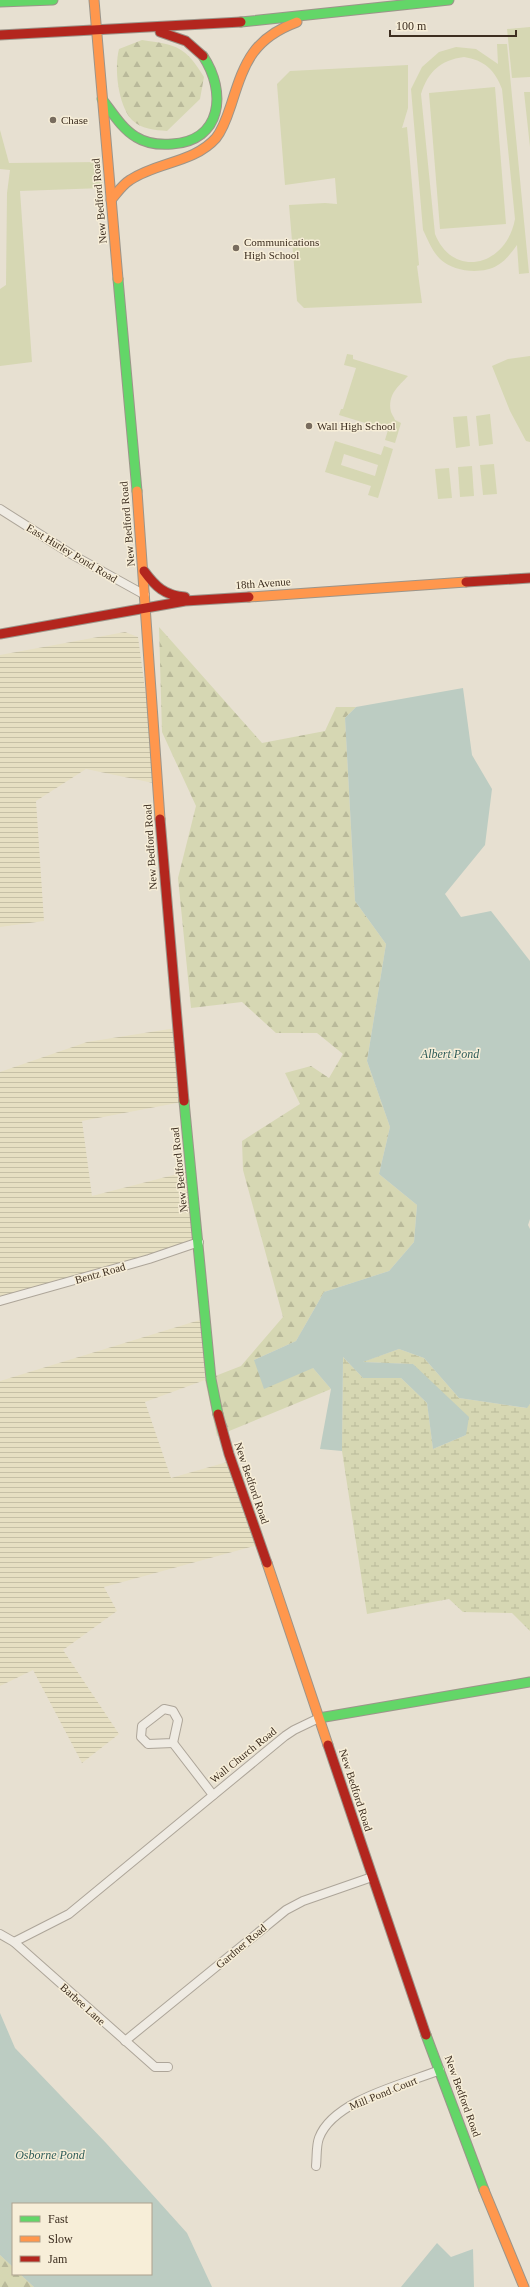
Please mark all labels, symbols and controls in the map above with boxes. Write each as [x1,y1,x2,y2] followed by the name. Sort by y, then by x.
[390,12,516,38] scale bar
[396,19,427,33] text: 100 m
[61,114,88,126] place label: Chase
[48,115,58,125] marker: Chase
[89,157,109,244] street label: New Bedford Road
[244,236,319,261] place label: Communications High School
[231,243,241,253] marker: Communications High School
[317,420,396,432] place label: Wall High School
[304,421,314,431] marker: Wall High School
[117,480,137,567] street label: New Bedford Road
[25,521,120,585] street label: East Hurley Pond Road
[235,575,291,591] street label: 18th Avenue
[141,803,159,890] street label: New Bedford Road
[420,1047,480,1061] water label: Albert Pond
[169,1126,189,1213] street label: New Bedford Road
[74,1260,127,1286] street label: Bentz Road
[232,1441,272,1526] street label: New Bedford Road
[208,1724,279,1785] street label: Wall Church Road
[337,1747,375,1833] street label: New Bedford Road
[213,1921,269,1971] street label: Gardner Road
[58,1981,108,2027] street label: Barbee Lane
[443,2054,483,2139] street label: New Bedford Road
[347,2074,419,2112] street label: Mill Pond Court
[15,2148,86,2162] water label: Osborne Pond
[12,2203,152,2275] legend
[48,2212,69,2226] text: Fast
[48,2232,73,2246] text: Slow
[48,2252,68,2266] text: Jam

